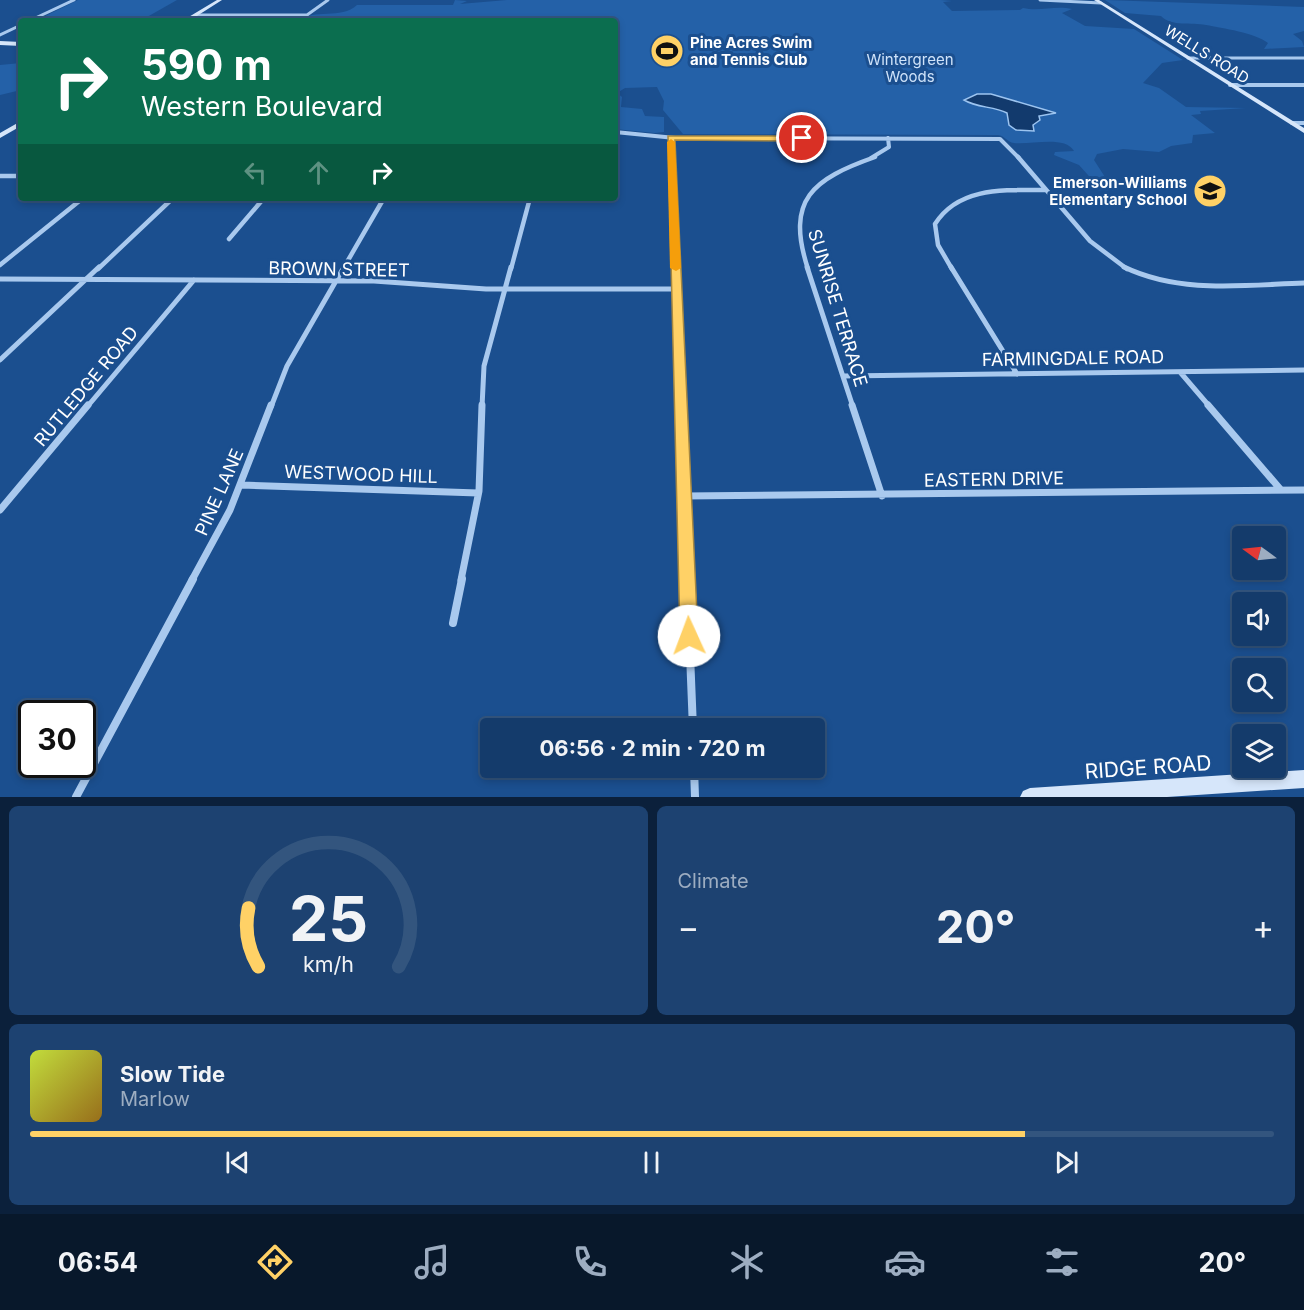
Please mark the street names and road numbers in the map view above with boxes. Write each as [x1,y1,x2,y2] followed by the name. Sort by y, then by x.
[1161,20,1253,88] street label: WELLS ROAD
[804,227,872,389] street label: SUNRISE TERRACE
[268,257,410,281] street label: BROWN STREET
[30,322,142,450] street label: RUTLEDGE ROAD
[982,346,1164,370] street label: FARMINGDALE ROAD
[191,445,247,539] street label: PINE LANE
[284,461,438,487] street label: WESTWOOD HILL
[924,467,1064,491] street label: EASTERN DRIVE
[1084,750,1212,784] street label: RIDGE ROAD

